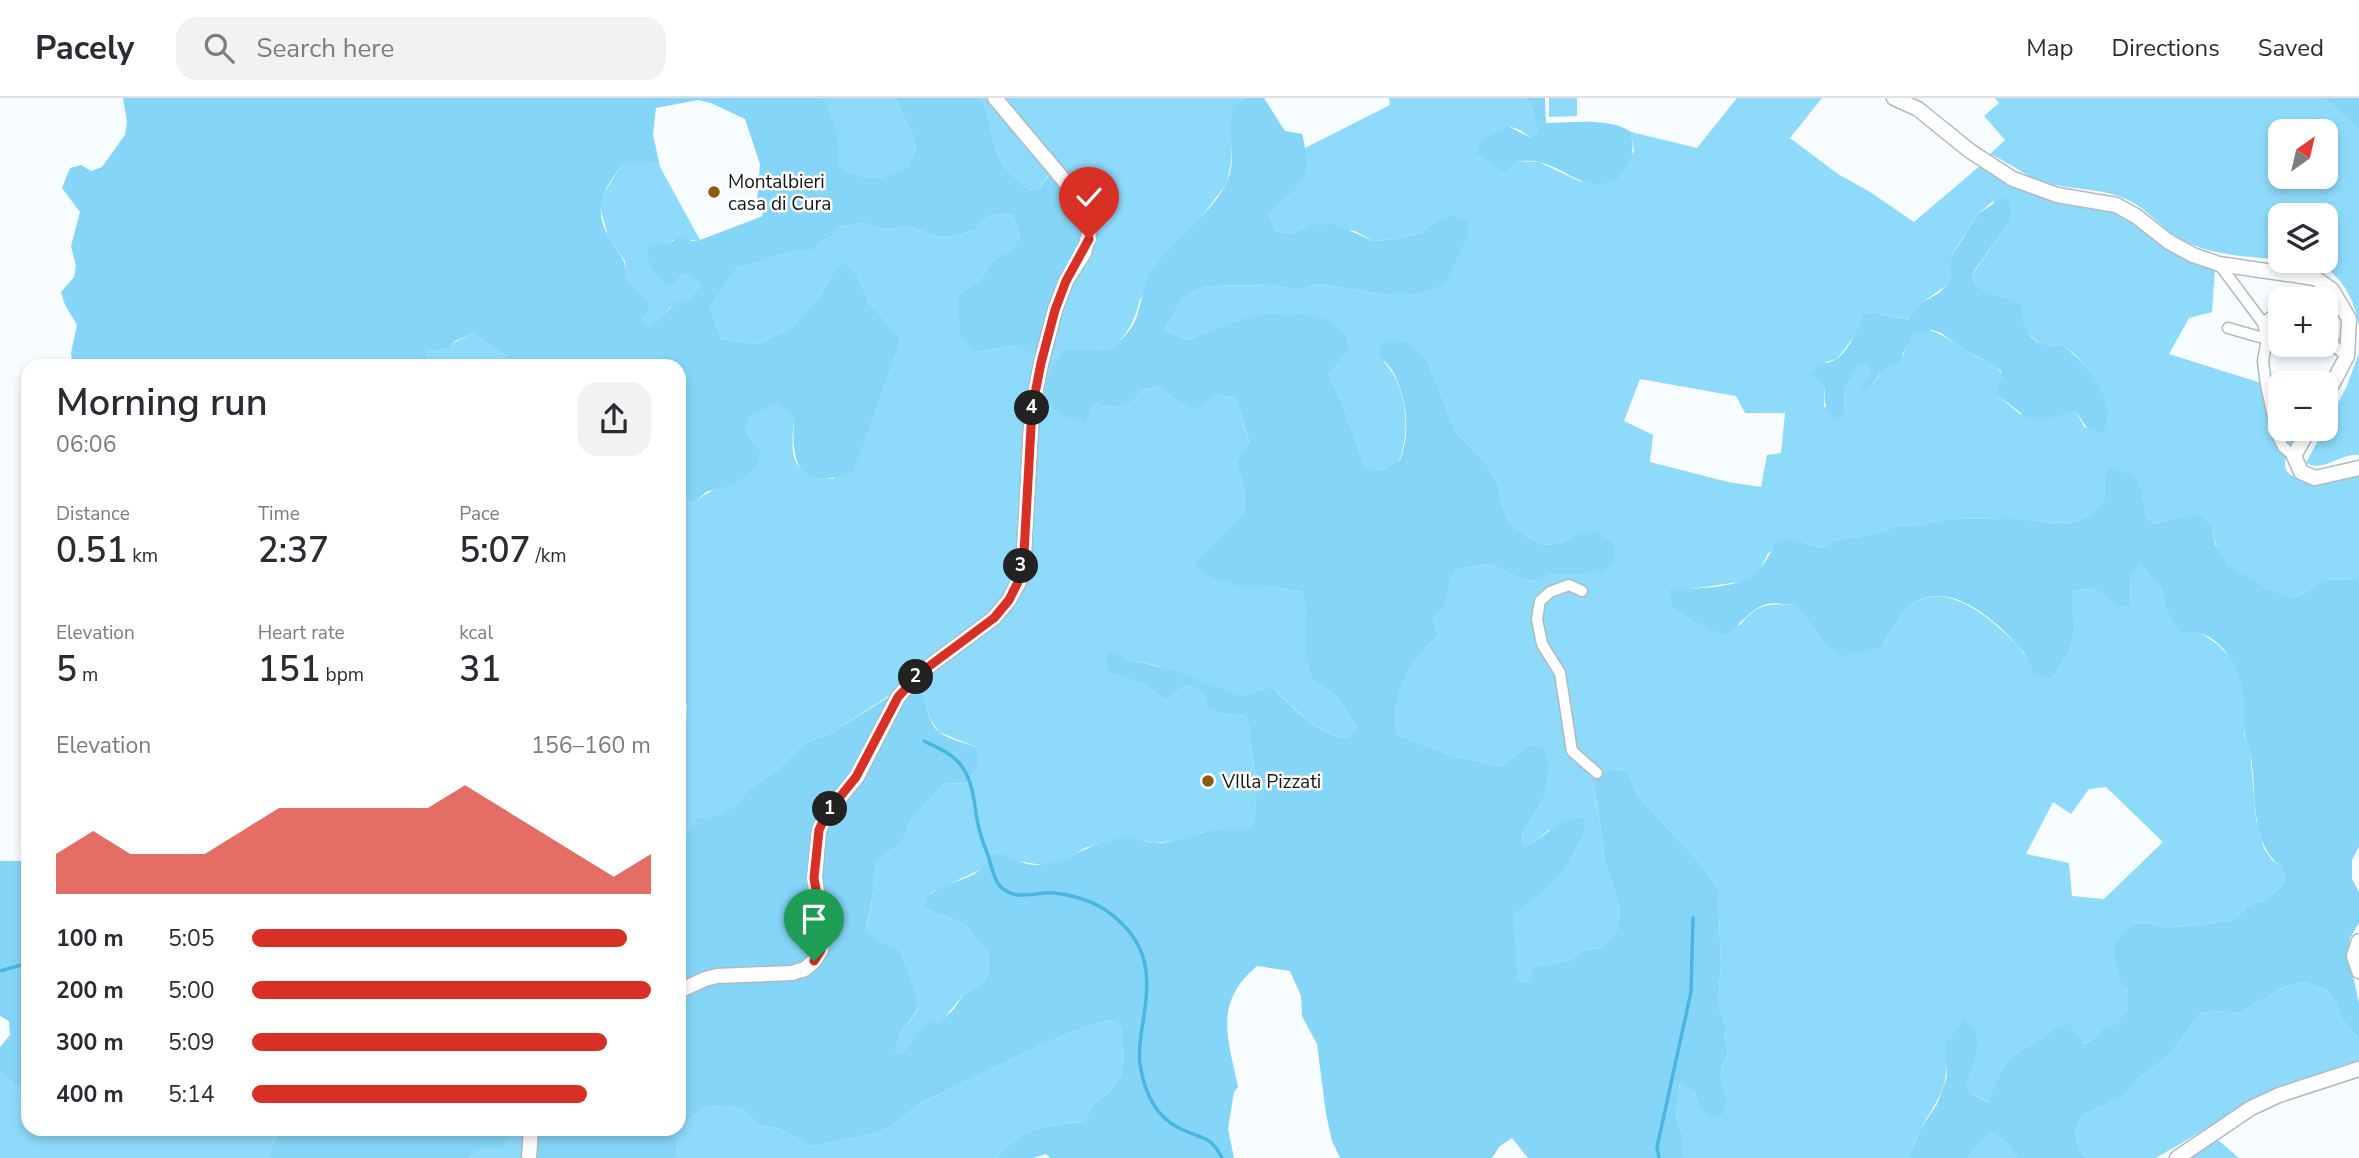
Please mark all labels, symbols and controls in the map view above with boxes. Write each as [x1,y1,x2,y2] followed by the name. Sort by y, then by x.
[176,17,666,80] search box
[35,26,134,71] text: Pacely
[200,29,238,67] icon: search
[256,31,394,66] text: Search here
[2026,32,2073,64] text: Map
[2111,32,2220,64] text: Directions
[2258,32,2324,64] text: Saved
[2268,119,2338,189] north arrow
[2268,119,2338,441] map controls
[1059,167,1119,239] pin
[728,169,831,217] place label: Montalbieri casa di Cura
[1070,178,1108,216] icon: check
[706,184,722,200] marker: Montalbieri casa di Cura
[2268,203,2338,273] button: layers
[2268,287,2338,357] button: +
[2268,371,2338,441] button: −
[56,377,268,428] text: Morning run
[577,382,651,456] button: share
[1014,390,1050,426] pin: 4
[1026,394,1037,420] text: 4
[56,429,116,460] text: 06:06
[56,501,130,527] text: Distance
[258,501,300,527] text: Time
[459,501,500,527] text: Pace
[56,527,127,574] text: 0.51
[258,527,329,574] text: 2:37
[459,527,531,574] text: 5:07
[127,543,158,569] text: km
[531,543,567,569] text: /km
[1004,548,1038,584] pin: 3
[1015,552,1026,578] text: 3
[56,620,135,646] text: Elevation
[258,620,345,646] text: Heart rate
[459,620,493,646] text: kcal
[56,646,77,693] text: 5
[258,646,321,693] text: 151
[459,646,501,693] text: 31
[898,660,934,694] pin: 2
[77,662,98,688] text: m
[321,662,364,688] text: bpm
[910,663,921,689] text: 2
[56,730,151,761] text: Elevation
[531,730,651,761] text: 156–160 m
[1221,769,1321,795] place label: VIlla Pizzati
[1200,773,1216,789] marker: VIlla Pizzati
[812,792,848,826] pin: 1
[824,795,835,821] text: 1
[784,889,844,961] pin
[795,900,833,938] icon: arrive
[56,923,124,954] text: 100 m
[168,923,215,954] text: 5:05
[56,975,124,1006] text: 200 m
[168,975,215,1006] text: 5:00
[56,1027,124,1058] text: 300 m
[168,1027,215,1058] text: 5:09
[56,1079,124,1110] text: 400 m
[168,1079,215,1110] text: 5:14

